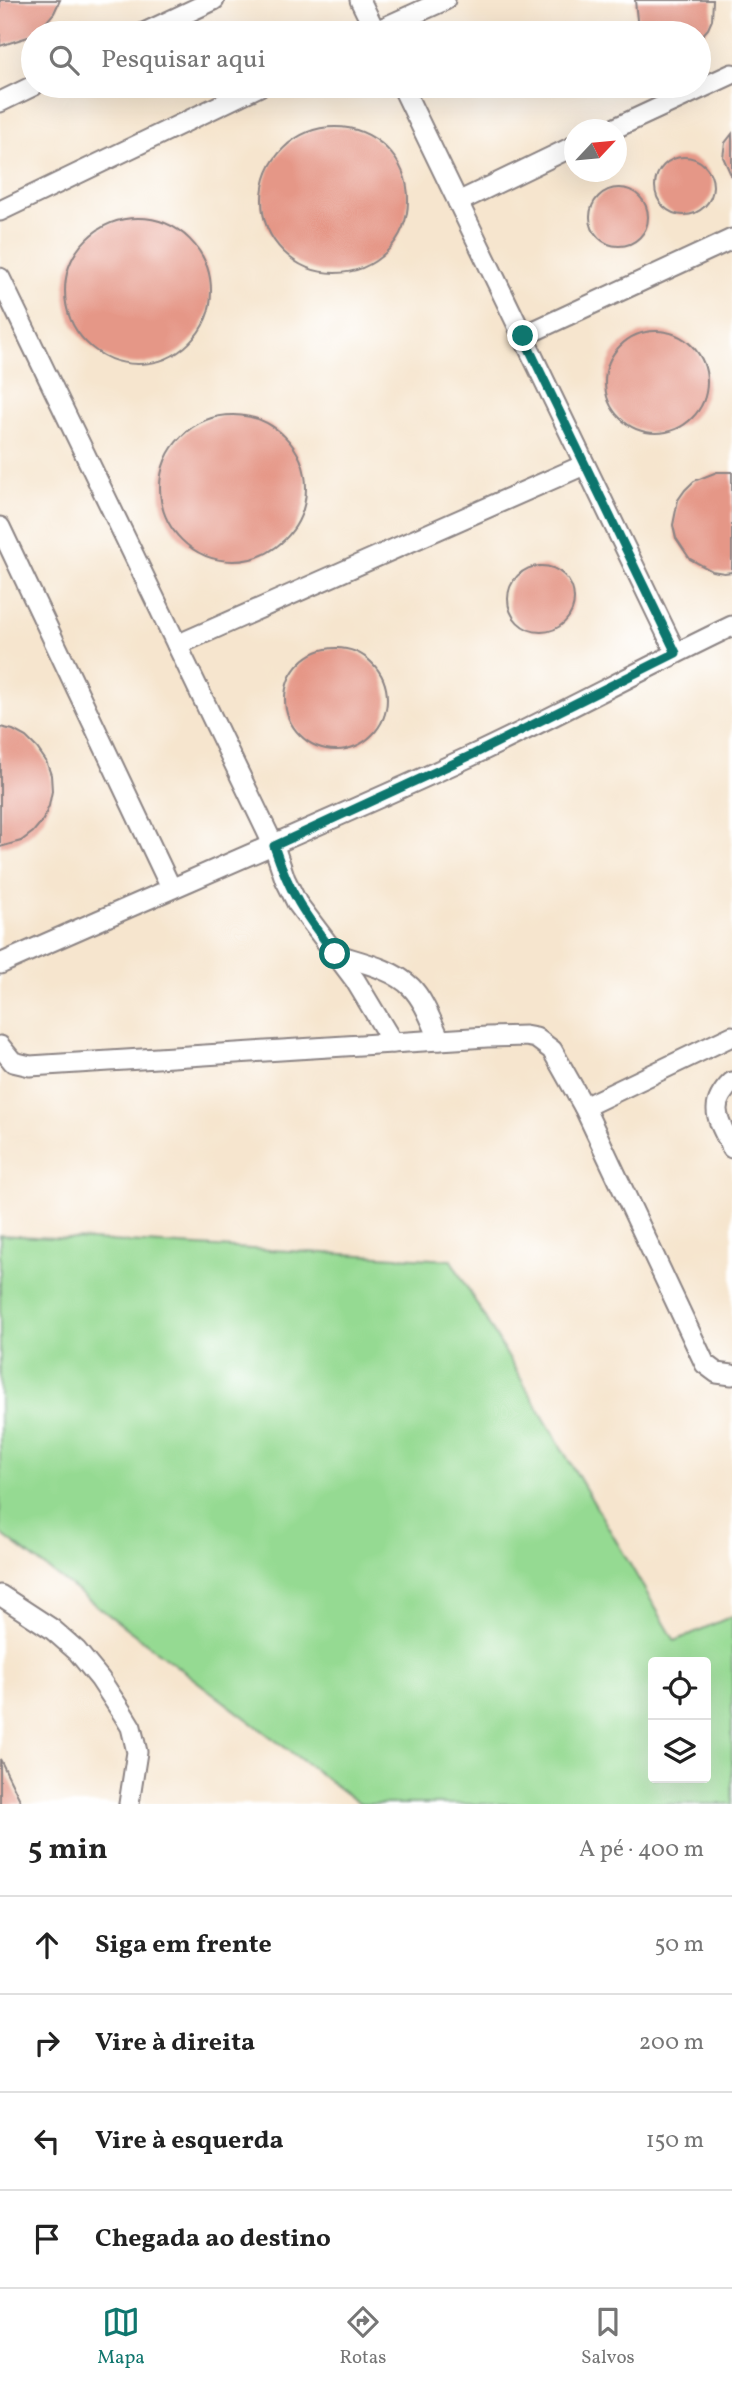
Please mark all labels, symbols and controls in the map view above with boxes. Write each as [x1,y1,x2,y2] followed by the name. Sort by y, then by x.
[21,21,711,98] search box
[45,41,83,79] icon: search
[101,42,266,78] text: Pesquisar aqui
[564,119,627,182] north arrow
[507,320,538,351] route end
[319,938,350,969] route start
[648,1657,711,1783] map controls
[648,1657,711,1720] button: locate
[648,1720,711,1783] button: layers
[28,1829,108,1871] text: 5 min
[579,1834,704,1866] text: A pé · 400 m
[28,1926,66,1964] icon: ahead
[95,1927,272,1963] text: Siga em frente
[655,1929,704,1961] text: 50 m
[28,2024,66,2062] icon: right
[95,2025,255,2061] text: Vire à direita
[639,2027,704,2059] text: 200 m
[28,2122,66,2160] icon: left
[95,2123,284,2159] text: Vire à esquerda
[646,2125,704,2157] text: 150 m
[28,2220,66,2258] icon: arrive
[95,2221,331,2257] text: Chegada ao destino
[97,2303,145,2371] tab: Mapa
[339,2303,386,2371] tab: Rotas
[581,2303,635,2371] tab: Salvos

